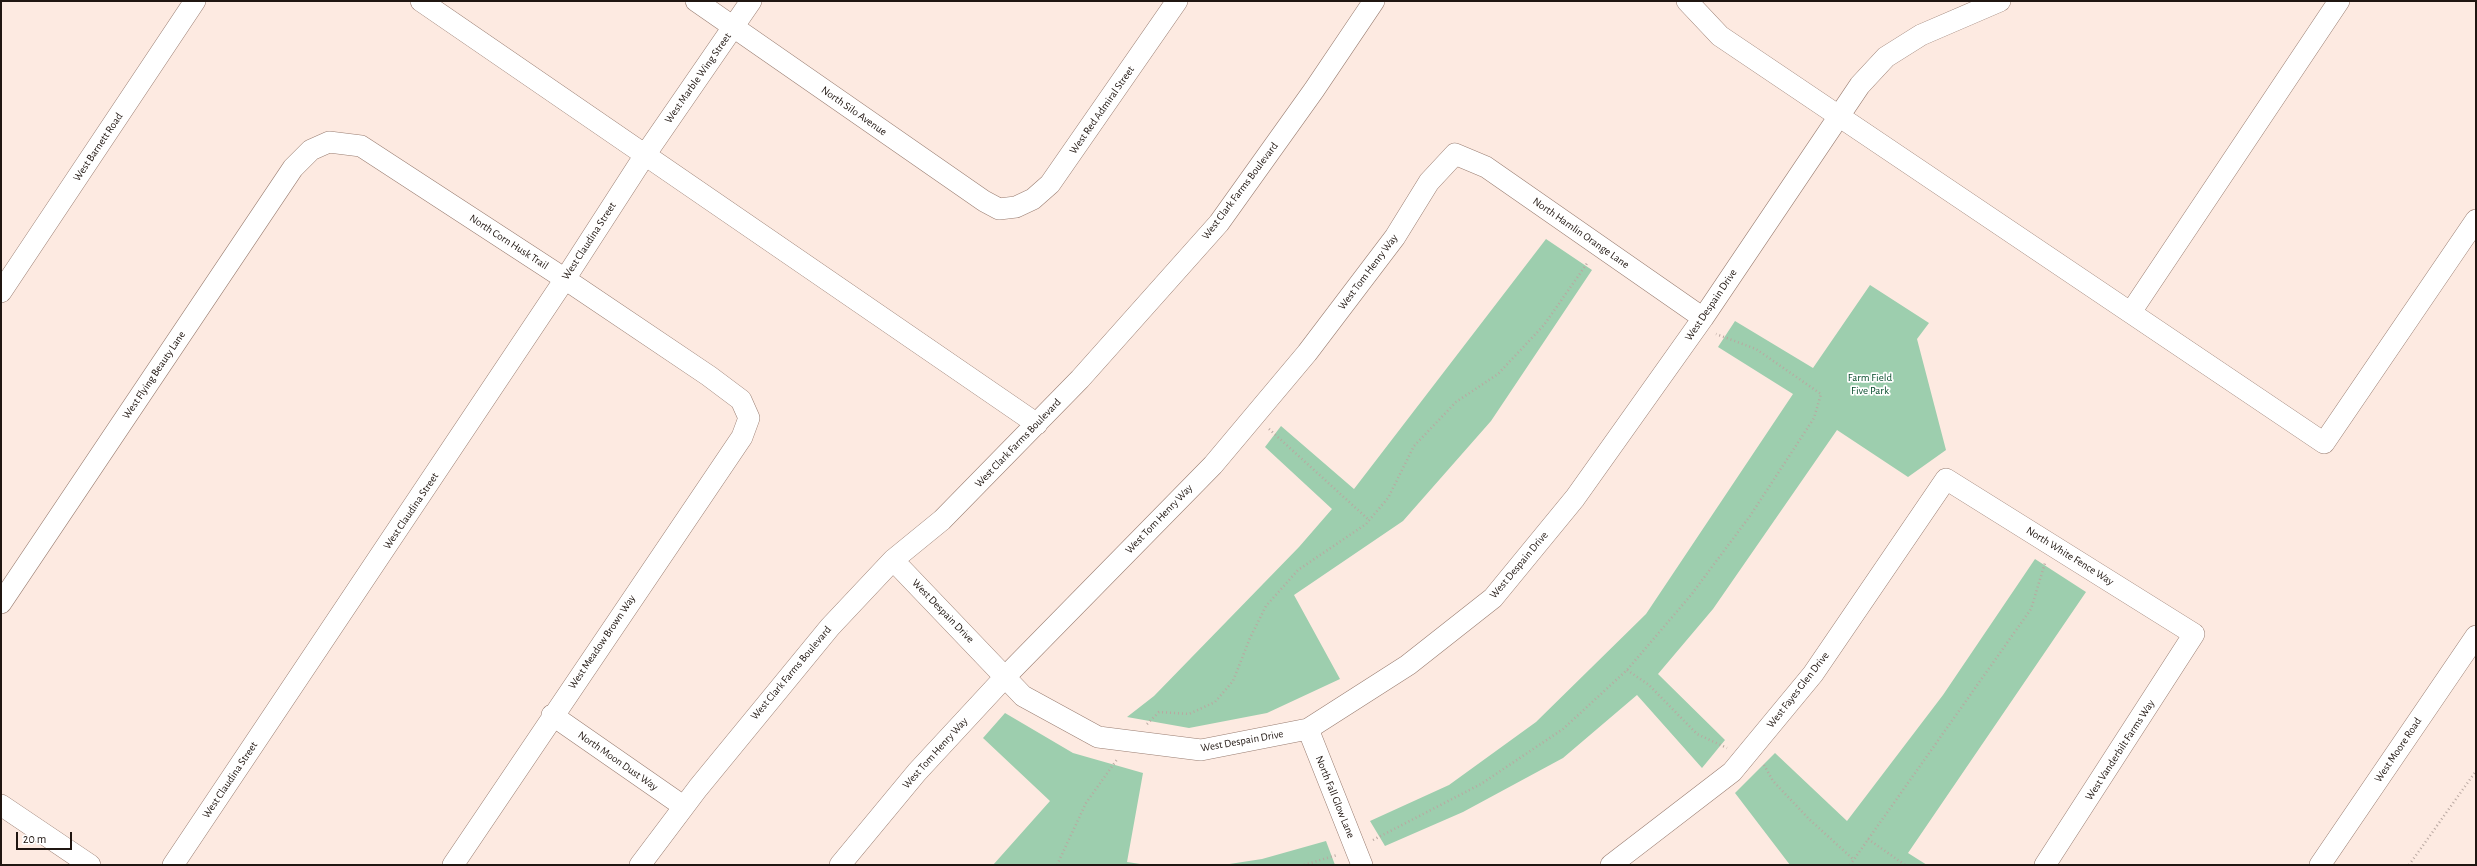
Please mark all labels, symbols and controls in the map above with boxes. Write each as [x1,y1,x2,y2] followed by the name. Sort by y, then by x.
[662,30,734,126] street label: West Marble Wing Street
[1067,63,1137,157] street label: West Red Admiral Street
[819,84,889,138] street label: North Silo Avenue
[70,110,126,184] street label: West Barnett Road
[1199,140,1281,242] street label: West Clark Farms Boulevard
[1530,195,1632,271] street label: North Hamlin Orange Lane
[559,200,619,282] street label: West Claudina Street
[467,212,551,272] street label: North Corn Husk Trail
[1335,232,1401,312] street label: West Tom Henry Way
[1682,267,1740,343] street label: West Despain Drive
[120,328,188,422] street label: West Flying Beauty Lane
[1848,371,1892,397] park label: Farm Field Five Park
[972,396,1064,490] street label: West Clark Farms Boulevard
[380,470,442,552] street label: West Claudina Street
[1123,482,1195,556] street label: West Tom Henry Way
[2024,524,2116,588] street label: North White Fence Way
[1487,529,1551,601] street label: West Despain Drive
[909,576,977,646] street label: West Despain Drive
[566,592,638,692] street label: West Meadow Brown Way
[748,623,834,723] street label: West Clark Farms Boulevard
[1764,649,1832,731] street label: West Fayes Glen Drive
[2083,697,2157,803] street label: West Vanderbilt Farms Way
[900,715,970,791] street label: West Tom Henry Way
[2371,715,2425,785] street label: West Moore Road
[1200,727,1284,755] street label: West Despain Drive
[575,728,661,794] street label: North Moon Dust Way
[199,739,261,821] street label: West Claudina Street
[1312,754,1358,840] street label: North Fall Glow Lane
[18,824,74,850] scale bar
[23,833,46,845] text: 20 m

